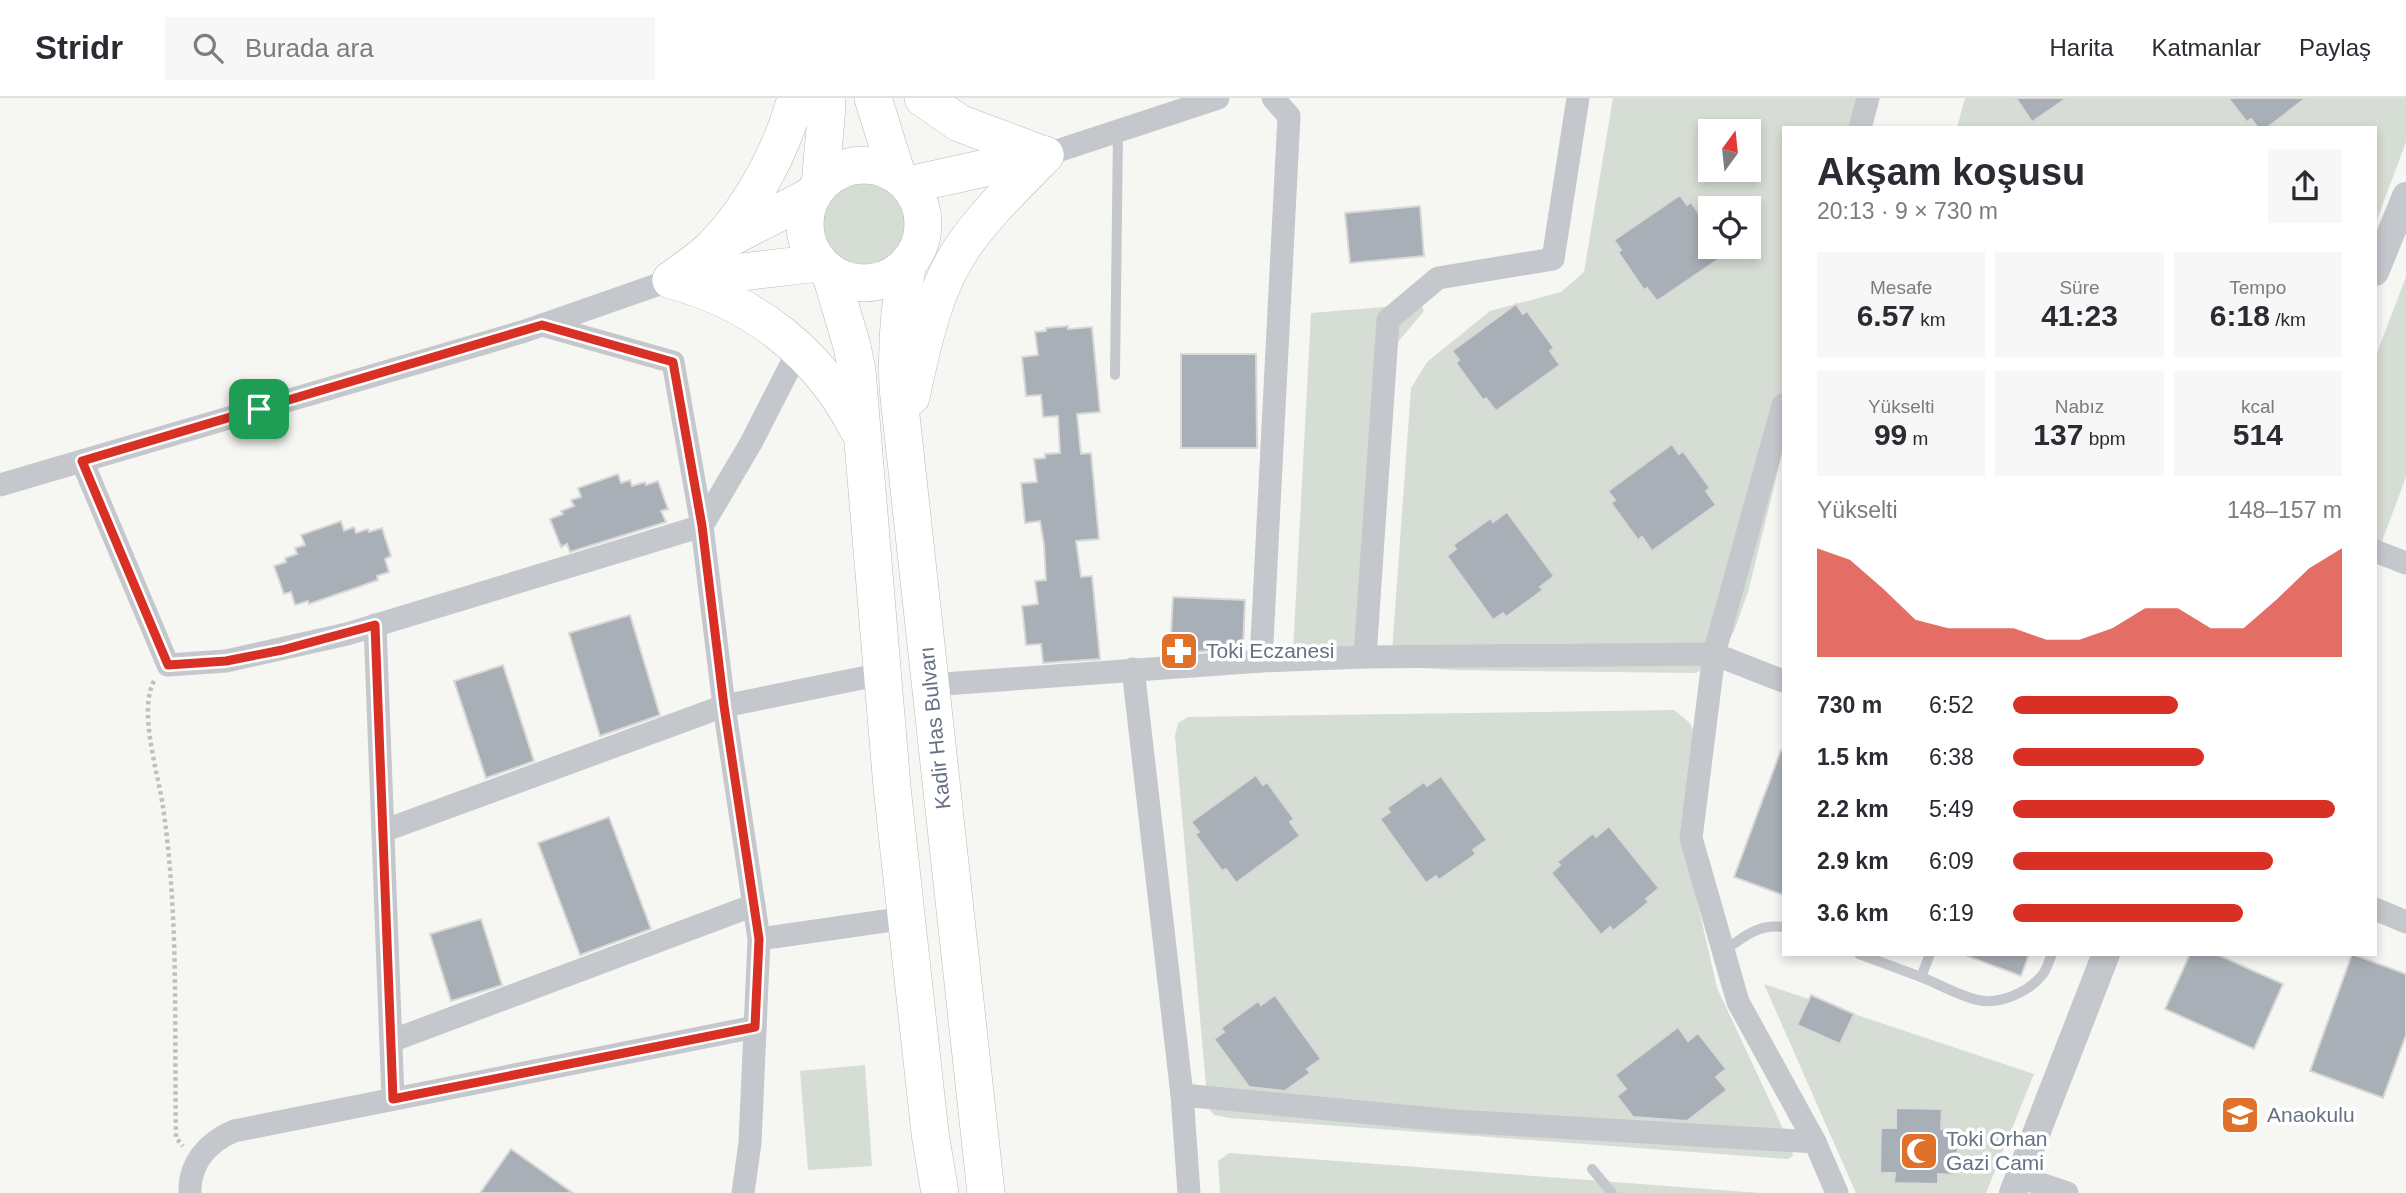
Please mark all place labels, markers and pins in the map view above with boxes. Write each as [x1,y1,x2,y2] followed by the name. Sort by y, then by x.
[229,379,289,439] pin
[1158,630,1200,672] pharmacy icon: Toki Eczanesi
[1206,639,1334,662] place label: Toki Eczanesi
[2219,1094,2261,1136] school or university icon: Anaokulu
[2267,1103,2355,1126] place label: Anaokulu
[1946,1127,2048,1174] place label: Toki Orhan Gazi Cami
[1898,1130,1940,1172] mosque icon: Toki Orhan Gazi Cami

